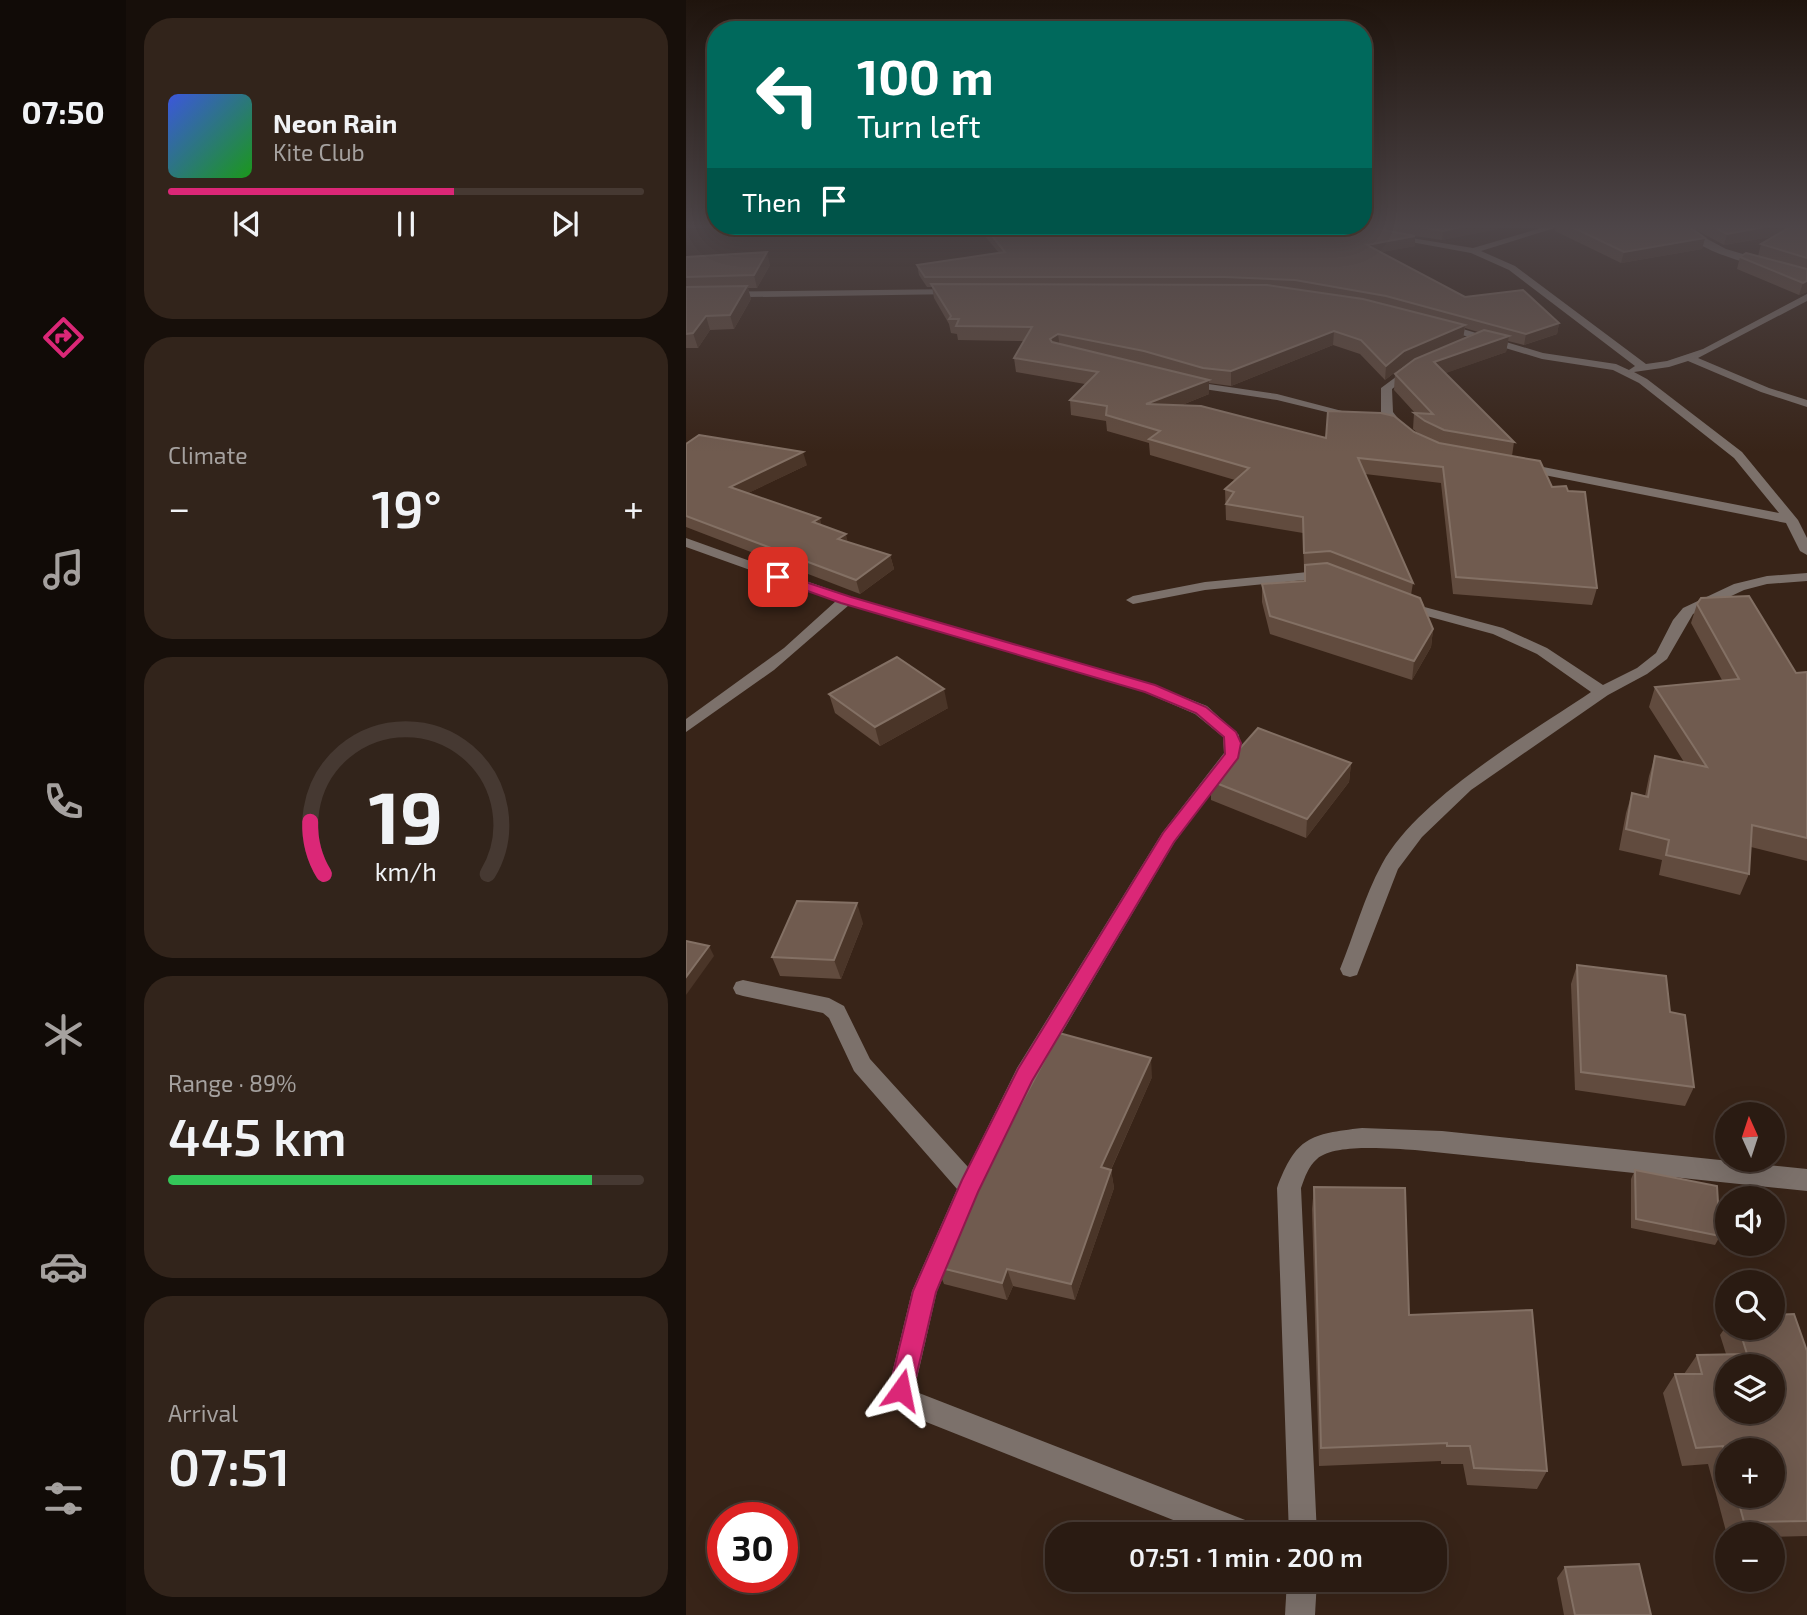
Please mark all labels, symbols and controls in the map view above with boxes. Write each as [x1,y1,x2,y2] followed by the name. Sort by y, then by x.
[857,46,994,105] text: 100 m
[742,49,833,140] icon: left
[21,92,105,130] text: 07:50
[857,106,981,144] text: Turn left
[273,107,397,138] text: Neon Rain
[273,138,365,166] text: Kite Club
[815,182,853,220] icon: arrive
[742,186,801,217] text: Then
[228,205,266,243] icon: previous
[387,205,425,243] icon: pause
[546,205,584,243] icon: next
[39,313,88,362] icon: directions
[168,441,248,469] text: Climate
[371,476,442,538] text: 19°
[168,484,190,530] text: −
[623,484,644,530] text: +
[39,545,88,594] icon: music
[748,547,808,607] pin
[759,558,797,596] icon: arrive
[369,771,443,859] text: 19
[39,777,88,826] icon: phone
[375,855,437,885] text: km/h
[39,1010,88,1059] icon: climate
[168,1069,297,1097] text: Range · 89%
[1715,1102,1785,1172] north arrow
[1715,1102,1785,1592] map controls
[168,1104,347,1166] text: 445 km
[1715,1186,1785,1256] button: sound
[39,1242,88,1291] icon: car
[1715,1270,1785,1340] button: search
[864,1353,938,1427] position arrow
[1715,1354,1785,1424] button: layers
[168,1399,238,1427] text: Arrival
[168,1434,290,1496] text: 07:51
[1715,1438,1785,1508] button: +
[39,1474,88,1523] icon: filters
[707,1502,798,1593] speed limit sign: 30
[1715,1522,1785,1592] button: −
[1129,1541,1363,1572] text: 07:51 · 1 min · 200 m

